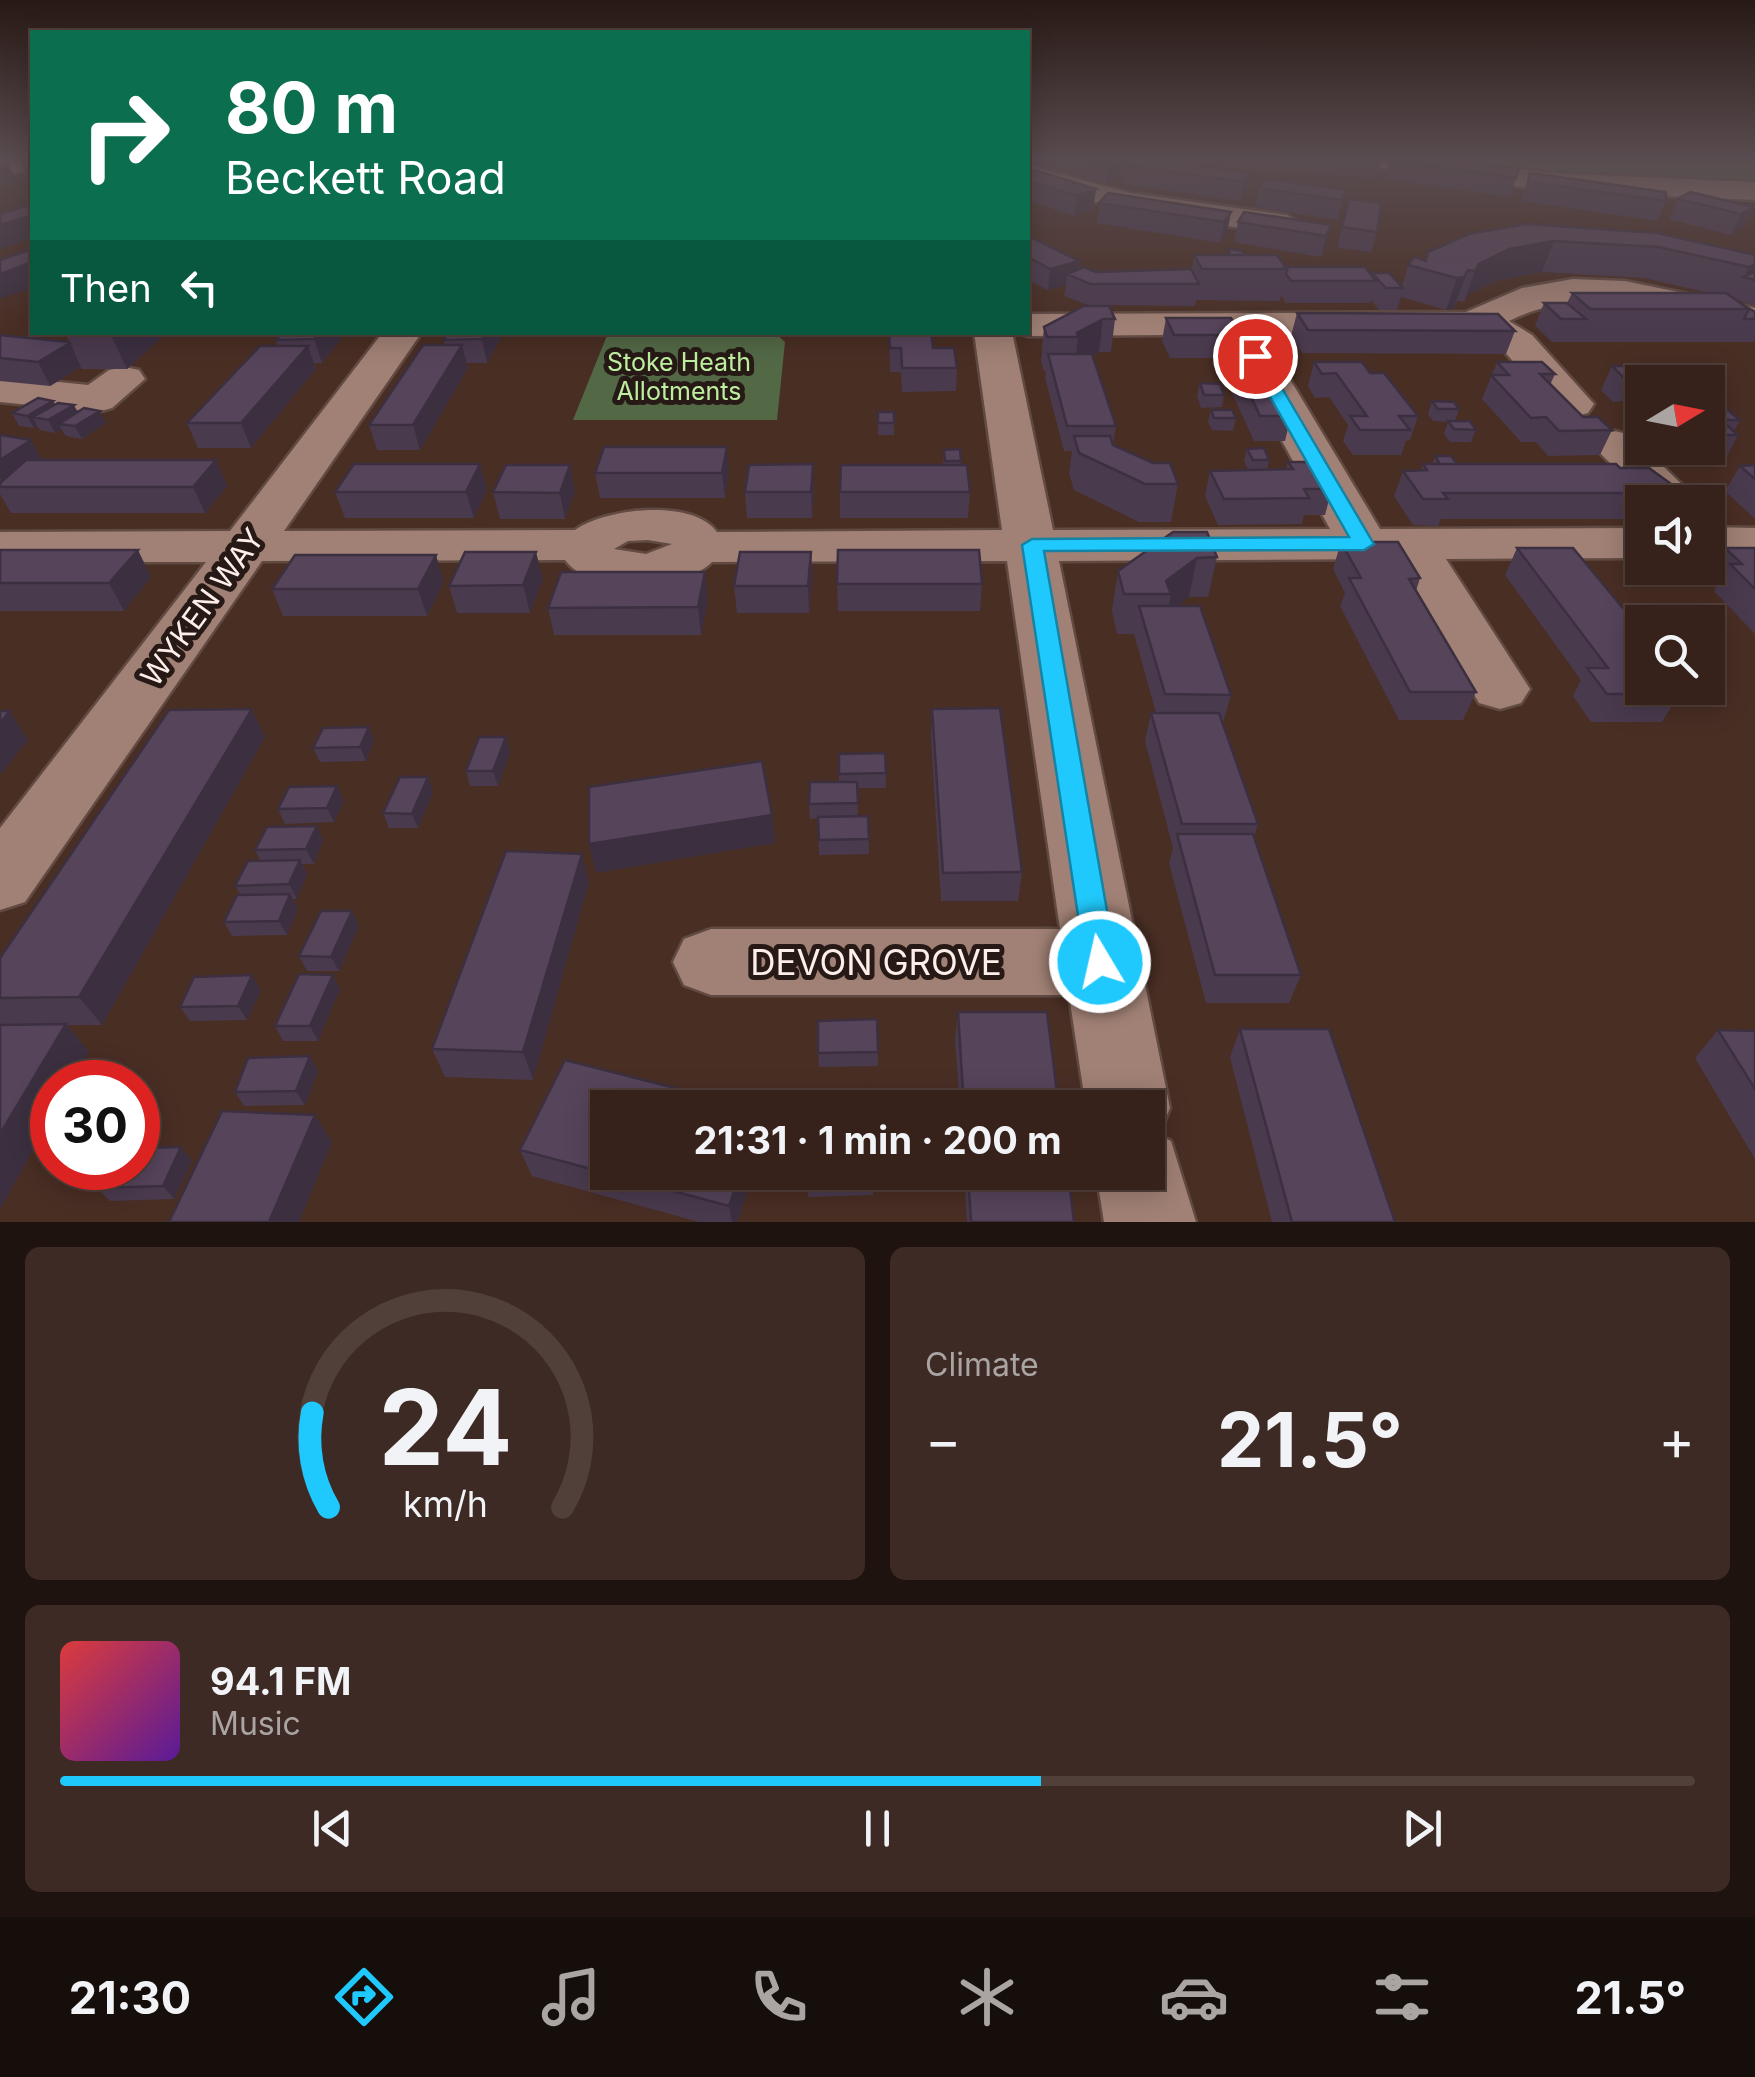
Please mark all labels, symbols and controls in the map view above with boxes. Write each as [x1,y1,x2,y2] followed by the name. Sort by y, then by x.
[225,65,398,150] text: 80 m
[60,70,190,200] icon: right
[225,150,506,205] text: Beckett Road
[172,260,227,315] icon: left
[60,265,152,311] text: Then
[1213,314,1298,399] pin
[1228,329,1283,384] icon: arrive
[607,347,751,406] park label: Stoke Heath Allotments
[1625,365,1725,465] north arrow
[1625,365,1725,705] map controls
[1625,485,1725,585] button: sound
[133,521,271,693] street label: WYKEN WAY
[1625,605,1725,705] button: search
[1048,910,1152,1014] position arrow
[750,941,1002,983] street label: DEVON GROVE
[30,1060,160,1190] speed limit sign: 30
[693,1117,1062,1163] text: 21:31 · 1 min · 200 m
[925,1345,1039,1384] text: Climate
[378,1364,512,1490] text: 24
[1217,1394,1403,1485] text: 21.5°
[925,1407,961,1473] text: −
[1659,1407,1695,1473] text: +
[403,1482,487,1526] text: km/h
[210,1658,351,1704] text: 94.1 FM
[210,1704,301,1743] text: Music
[305,1801,360,1856] icon: previous
[850,1801,905,1856] icon: pause
[1395,1801,1450,1856] icon: next
[329,1962,399,2032] icon: directions
[536,1962,606,2032] icon: music
[744,1962,814,2032] icon: phone
[952,1962,1022,2032] icon: climate
[1159,1962,1229,2032] icon: car
[1367,1962,1437,2032] icon: filters
[69,1970,191,2025] text: 21:30
[1574,1970,1686,2025] text: 21.5°

